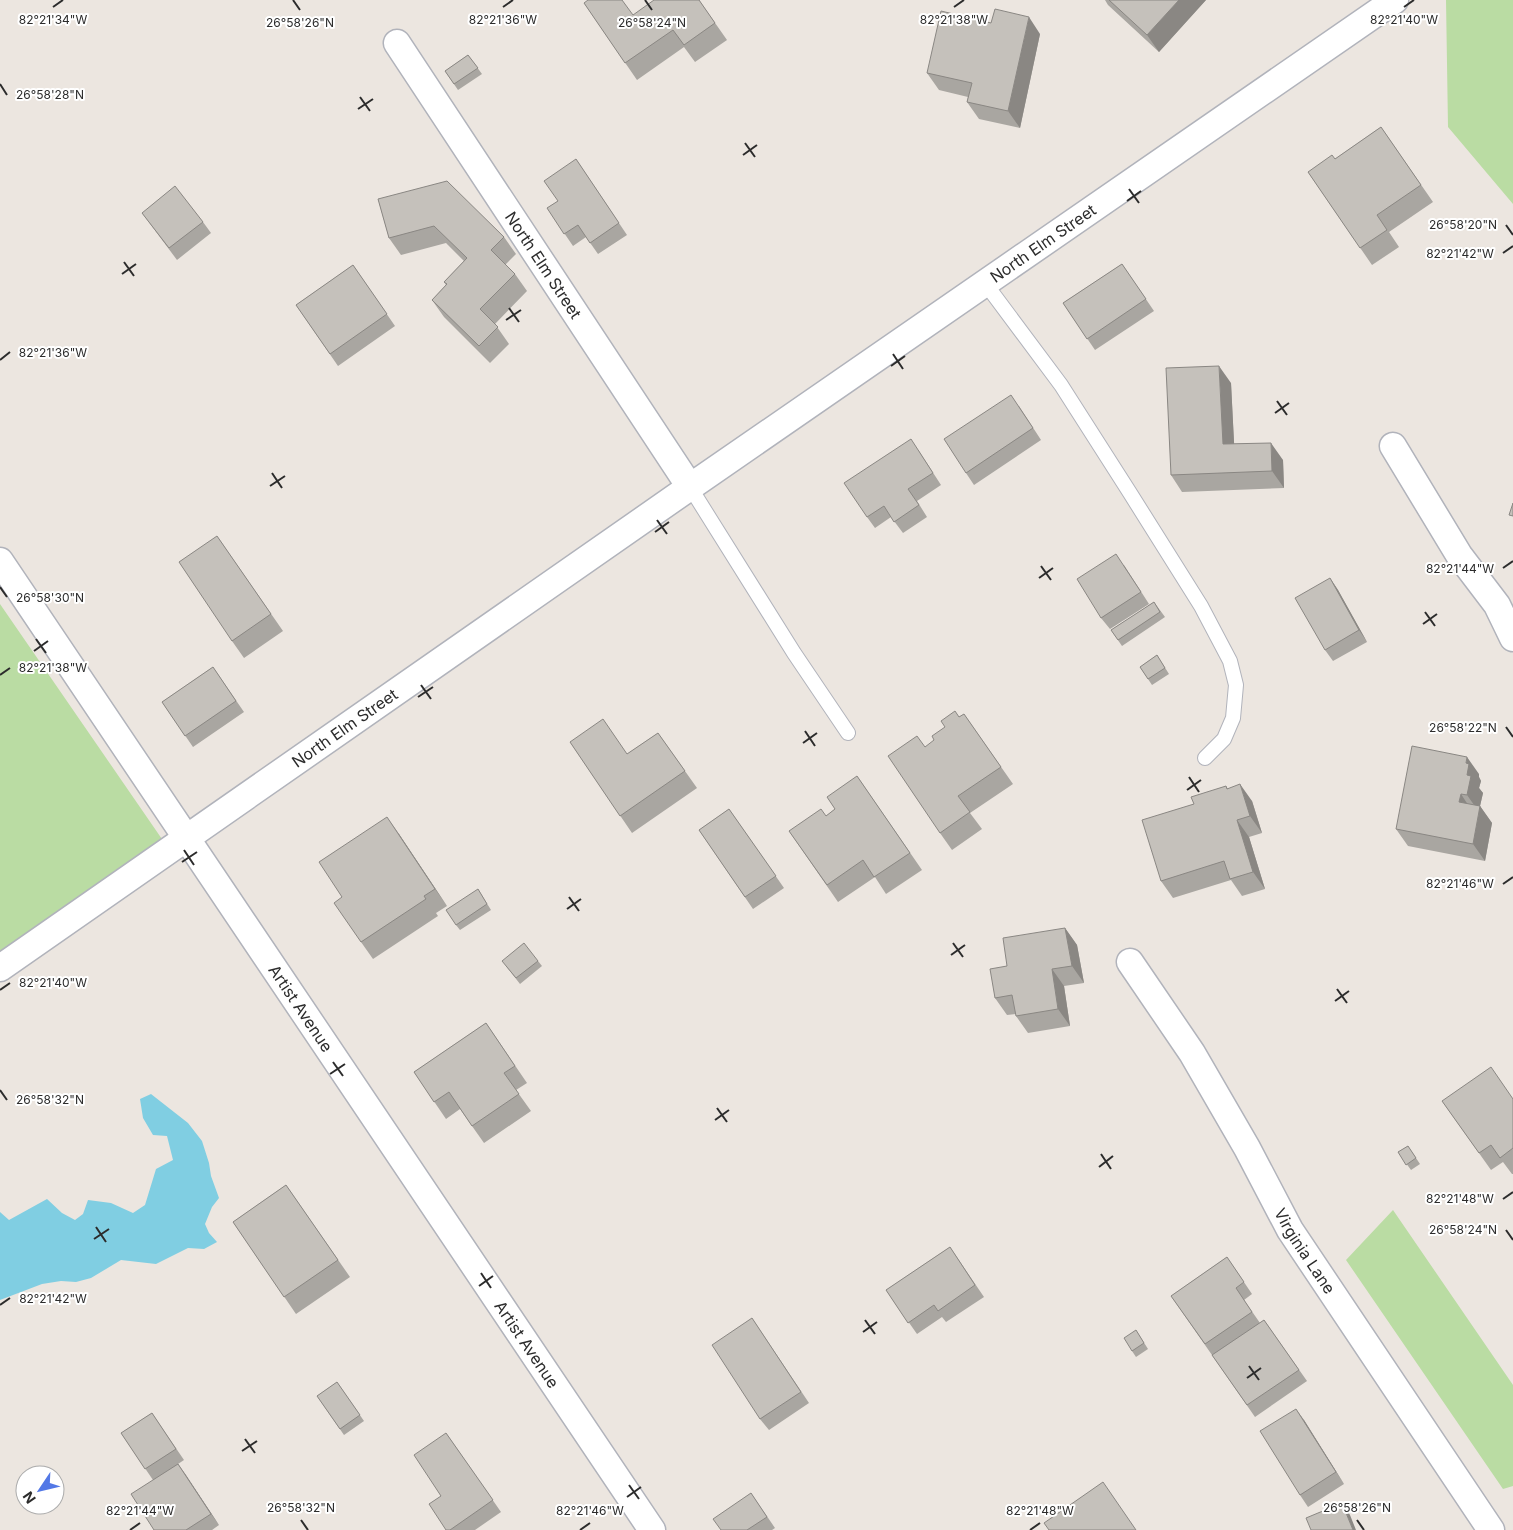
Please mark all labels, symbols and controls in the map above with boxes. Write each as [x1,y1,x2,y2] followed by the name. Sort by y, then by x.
[19,12,87,27] text: 82°21'34"W
[469,12,537,27] text: 82°21'36"W
[920,12,988,27] text: 82°21'38"W
[1370,12,1438,27] text: 82°21'40"W
[266,15,334,30] text: 26°58'26"N
[618,15,686,30] text: 26°58'24"N
[16,87,84,102] text: 26°58'28"N
[986,200,1100,287] street label: North Elm Street
[501,208,586,322] street label: North Elm Street
[1429,217,1497,232] text: 26°58'20"N
[1426,246,1494,261] text: 82°21'42"W
[19,345,87,360] text: 82°21'36"W
[1426,561,1494,576] text: 82°21'44"W
[16,590,84,605] text: 26°58'30"N
[19,660,87,675] text: 82°21'38"W
[288,684,401,772] street label: North Elm Street
[1429,720,1497,735] text: 26°58'22"N
[1426,876,1494,891] text: 82°21'46"W
[264,961,337,1056] street label: Artist Avenue
[19,975,87,990] text: 82°21'40"W
[16,1092,84,1107] text: 26°58'32"N
[1426,1191,1494,1206] text: 82°21'48"W
[1270,1205,1340,1297] street label: Virginia Lane
[1429,1222,1497,1237] text: 26°58'24"N
[19,1291,87,1306] text: 82°21'42"W
[491,1297,563,1392] street label: Artist Avenue
[15,1465,65,1515] north arrow
[19,1488,39,1507] text: N
[267,1500,335,1515] text: 26°58'32"N
[1323,1500,1391,1515] text: 26°58'26"N
[106,1503,174,1518] text: 82°21'44"W
[556,1503,624,1518] text: 82°21'46"W
[1006,1503,1074,1518] text: 82°21'48"W

